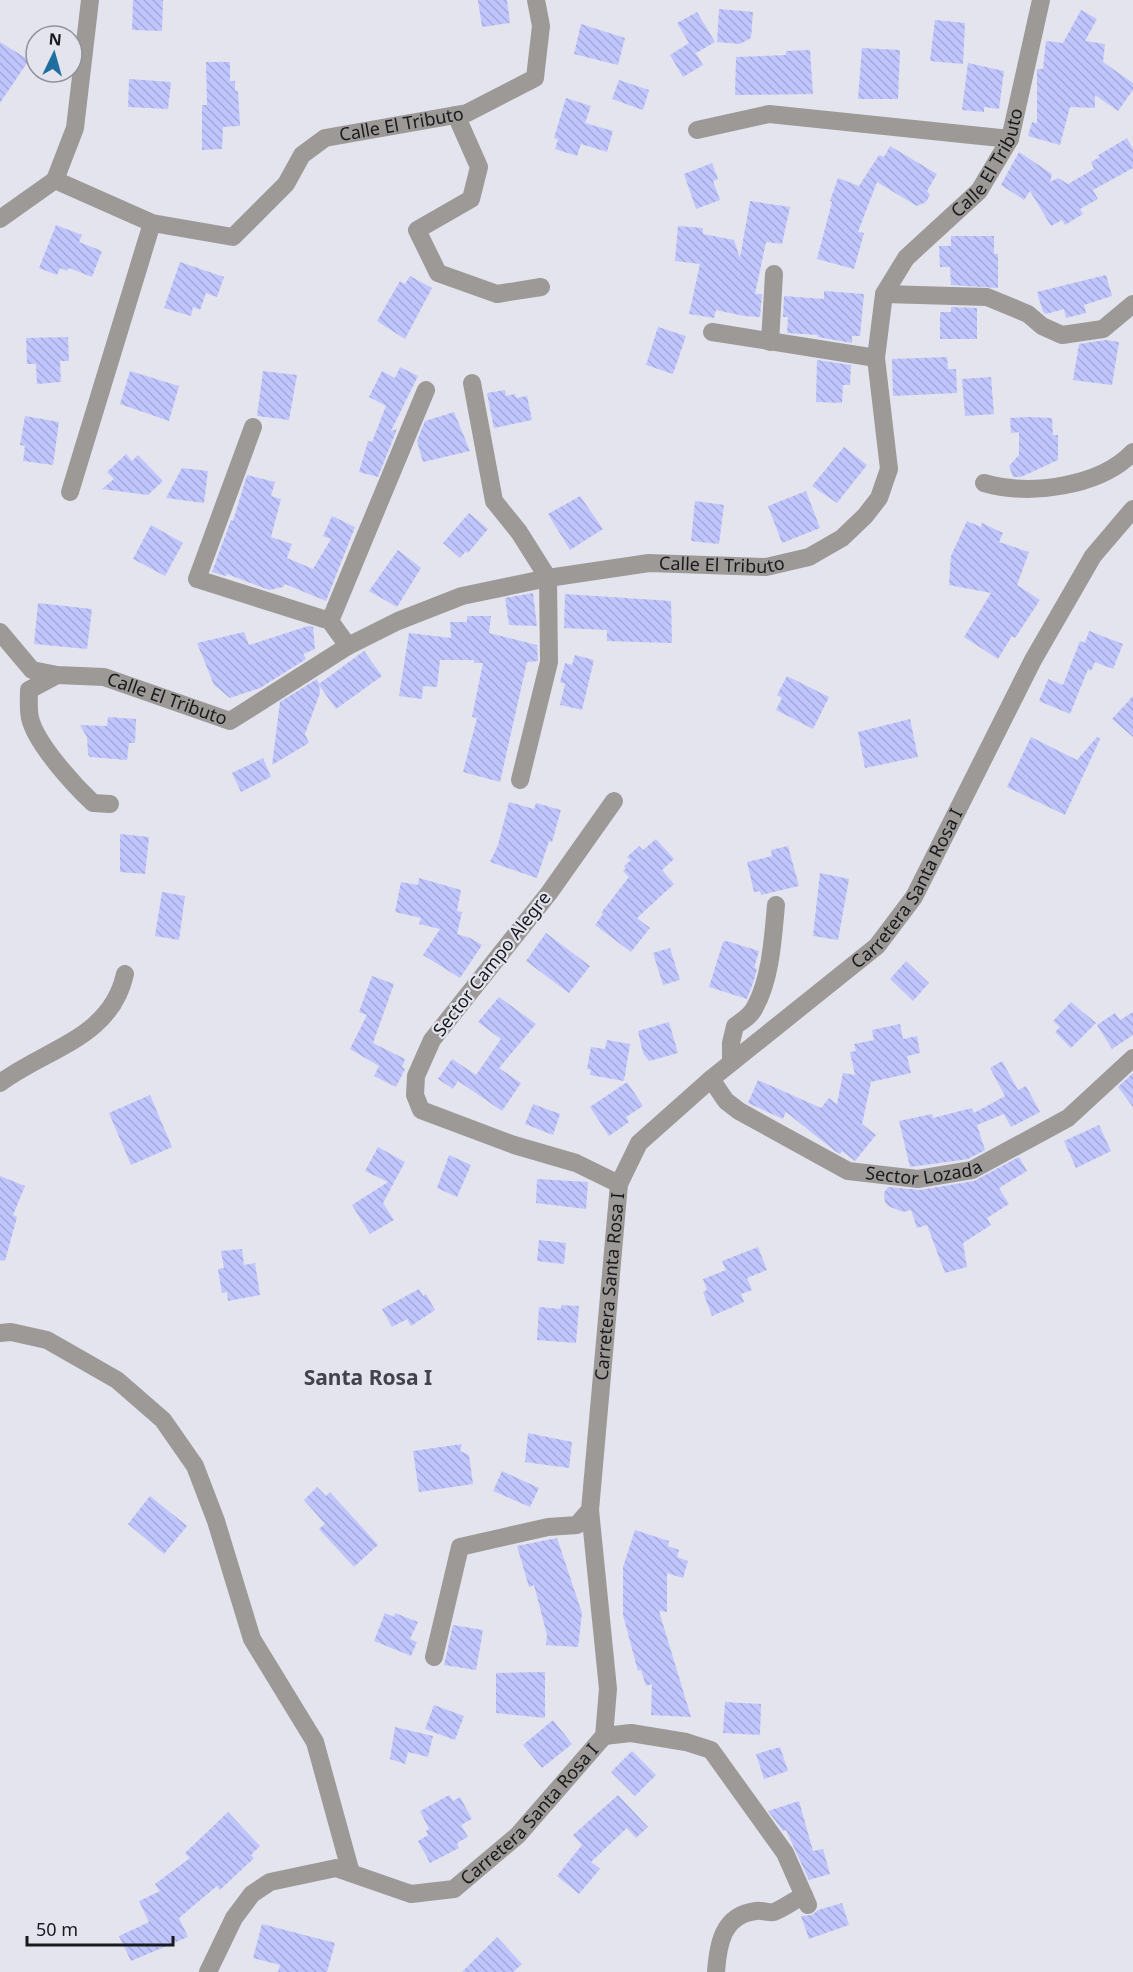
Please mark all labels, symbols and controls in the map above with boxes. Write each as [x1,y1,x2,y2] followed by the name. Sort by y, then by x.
[24,24,84,84] north arrow
[48,28,63,51] text: N
[337,101,465,146] street label: Calle El Tributo
[945,106,1028,222] street label: Calle El Tributo
[659,550,787,578] street label: Calle El Tributo
[104,666,231,730] street label: Calle El Tributo
[845,804,968,973] street label: Carretera Santa Rosa I
[427,886,555,1041] street label: Sector Campo Alegre
[864,1154,986,1190] street label: Sector Lozada
[589,1191,629,1382] street label: Carretera Santa Rosa I
[304,1363,432,1391] district label: Santa Rosa I
[455,1738,603,1890] street label: Carretera Santa Rosa I
[27,1909,172,1947] scale bar
[36,1917,78,1941] text: 50 m

